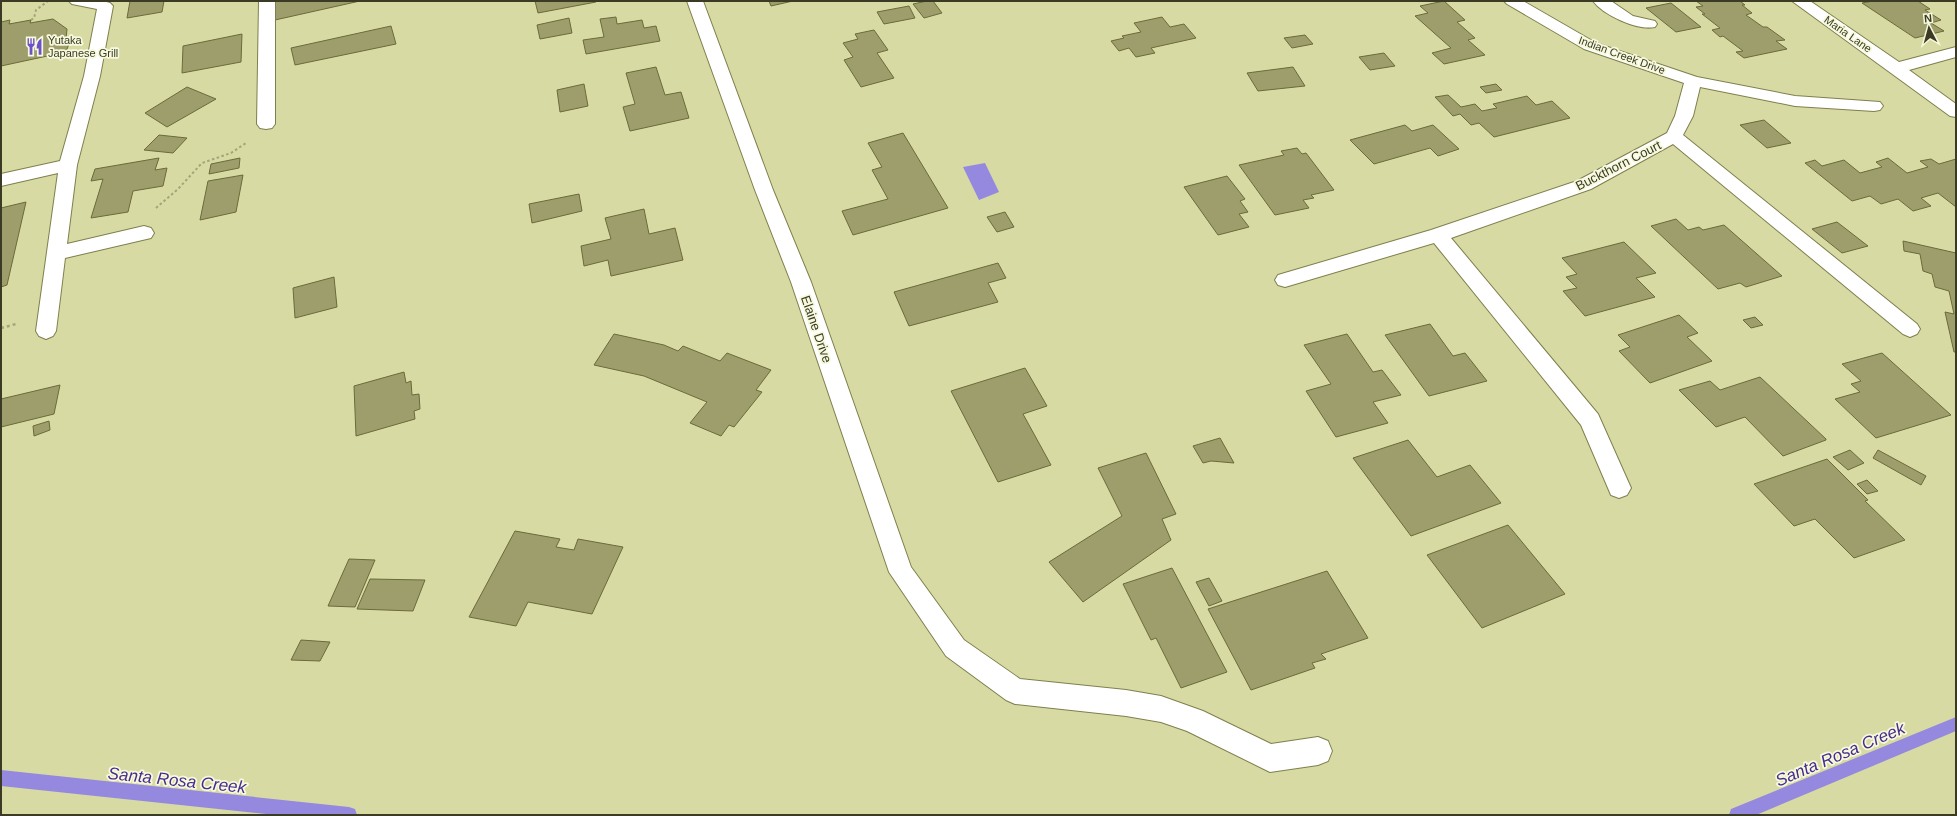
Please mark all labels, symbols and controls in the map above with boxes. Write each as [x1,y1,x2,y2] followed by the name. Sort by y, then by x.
[1909,8,1949,48] north arrow
[1923,12,1933,24] text: N
[1822,13,1874,55] street label: Maria Lane
[48,34,118,59] place label: Yutaka Japanese Grill
[1577,34,1667,76] street label: Indian Creek Drive
[25,36,45,56] restaurant icon: Yutaka Japanese Grill
[1573,137,1664,193] street label: Buckthorn Court
[798,294,835,365] street label: Elaine Drive
[1773,718,1909,790] water label: Santa Rosa Creek
[107,764,249,797] water label: Santa Rosa Creek

